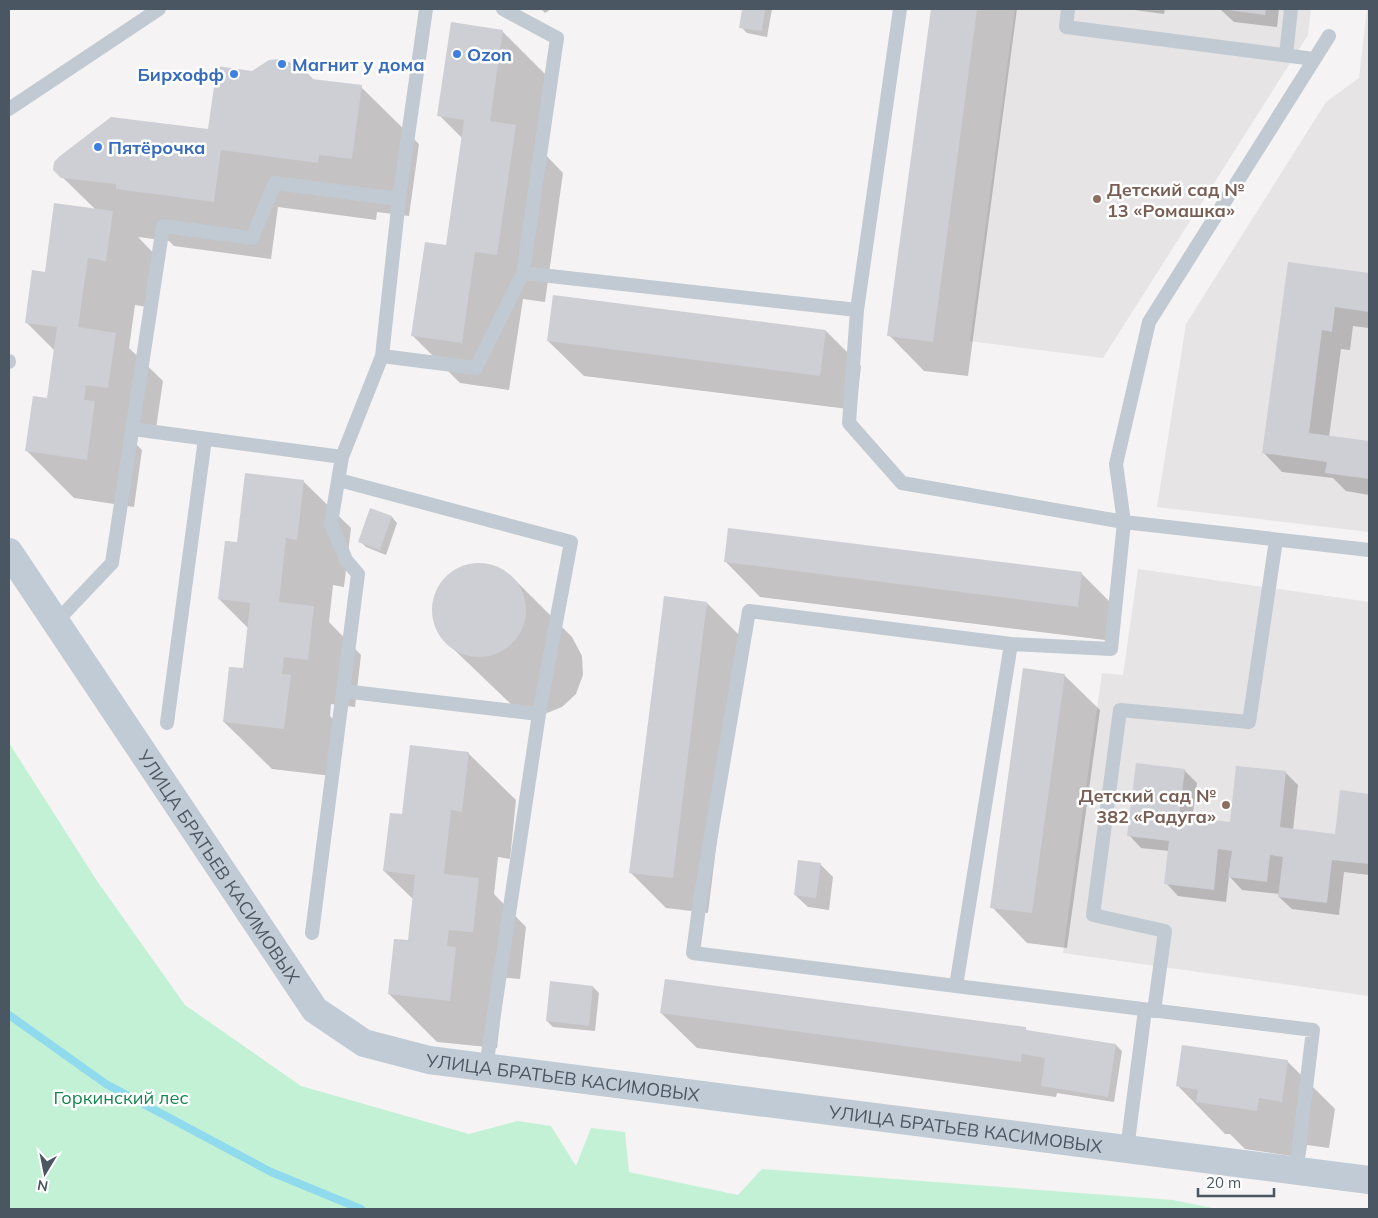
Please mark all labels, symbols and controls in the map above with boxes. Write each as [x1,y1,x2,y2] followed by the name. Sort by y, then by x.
[467,43,512,66] place label: Ozon
[451,48,463,60] marker: Ozon
[292,53,425,76] place label: Магнит у дома
[276,58,288,70] marker: Магнит у дома
[137,63,224,86] place label: Бирхофф
[228,68,240,80] marker: Бирхофф
[108,136,205,159] place label: Пятёрочка
[92,141,104,153] marker: Пятёрочка
[1107,178,1244,222] place label: Детский сад № 13 «Ромашка»
[1091,193,1103,205] marker: Детский сад № 13 «Ромашка»
[132,745,305,987] street label: УЛИЦА БРАТЬЕВ КАСИМОВЫХ
[1079,784,1216,828] place label: Детский сад № 382 «Радуга»
[1220,799,1232,811] marker: Детский сад № 382 «Радуга»
[424,1048,701,1106] street label: УЛИЦА БРАТЬЕВ КАСИМОВЫХ
[54,1086,188,1109] park label: Горкинский лес
[826,1100,1104,1157] street label: УЛИЦА БРАТЬЕВ КАСИМОВЫХ
[20,1148,70,1198] north arrow
[1198,1166,1274,1198] scale bar
[1206,1173,1241,1192] text: 20 m
[36,1176,50,1196] text: N

